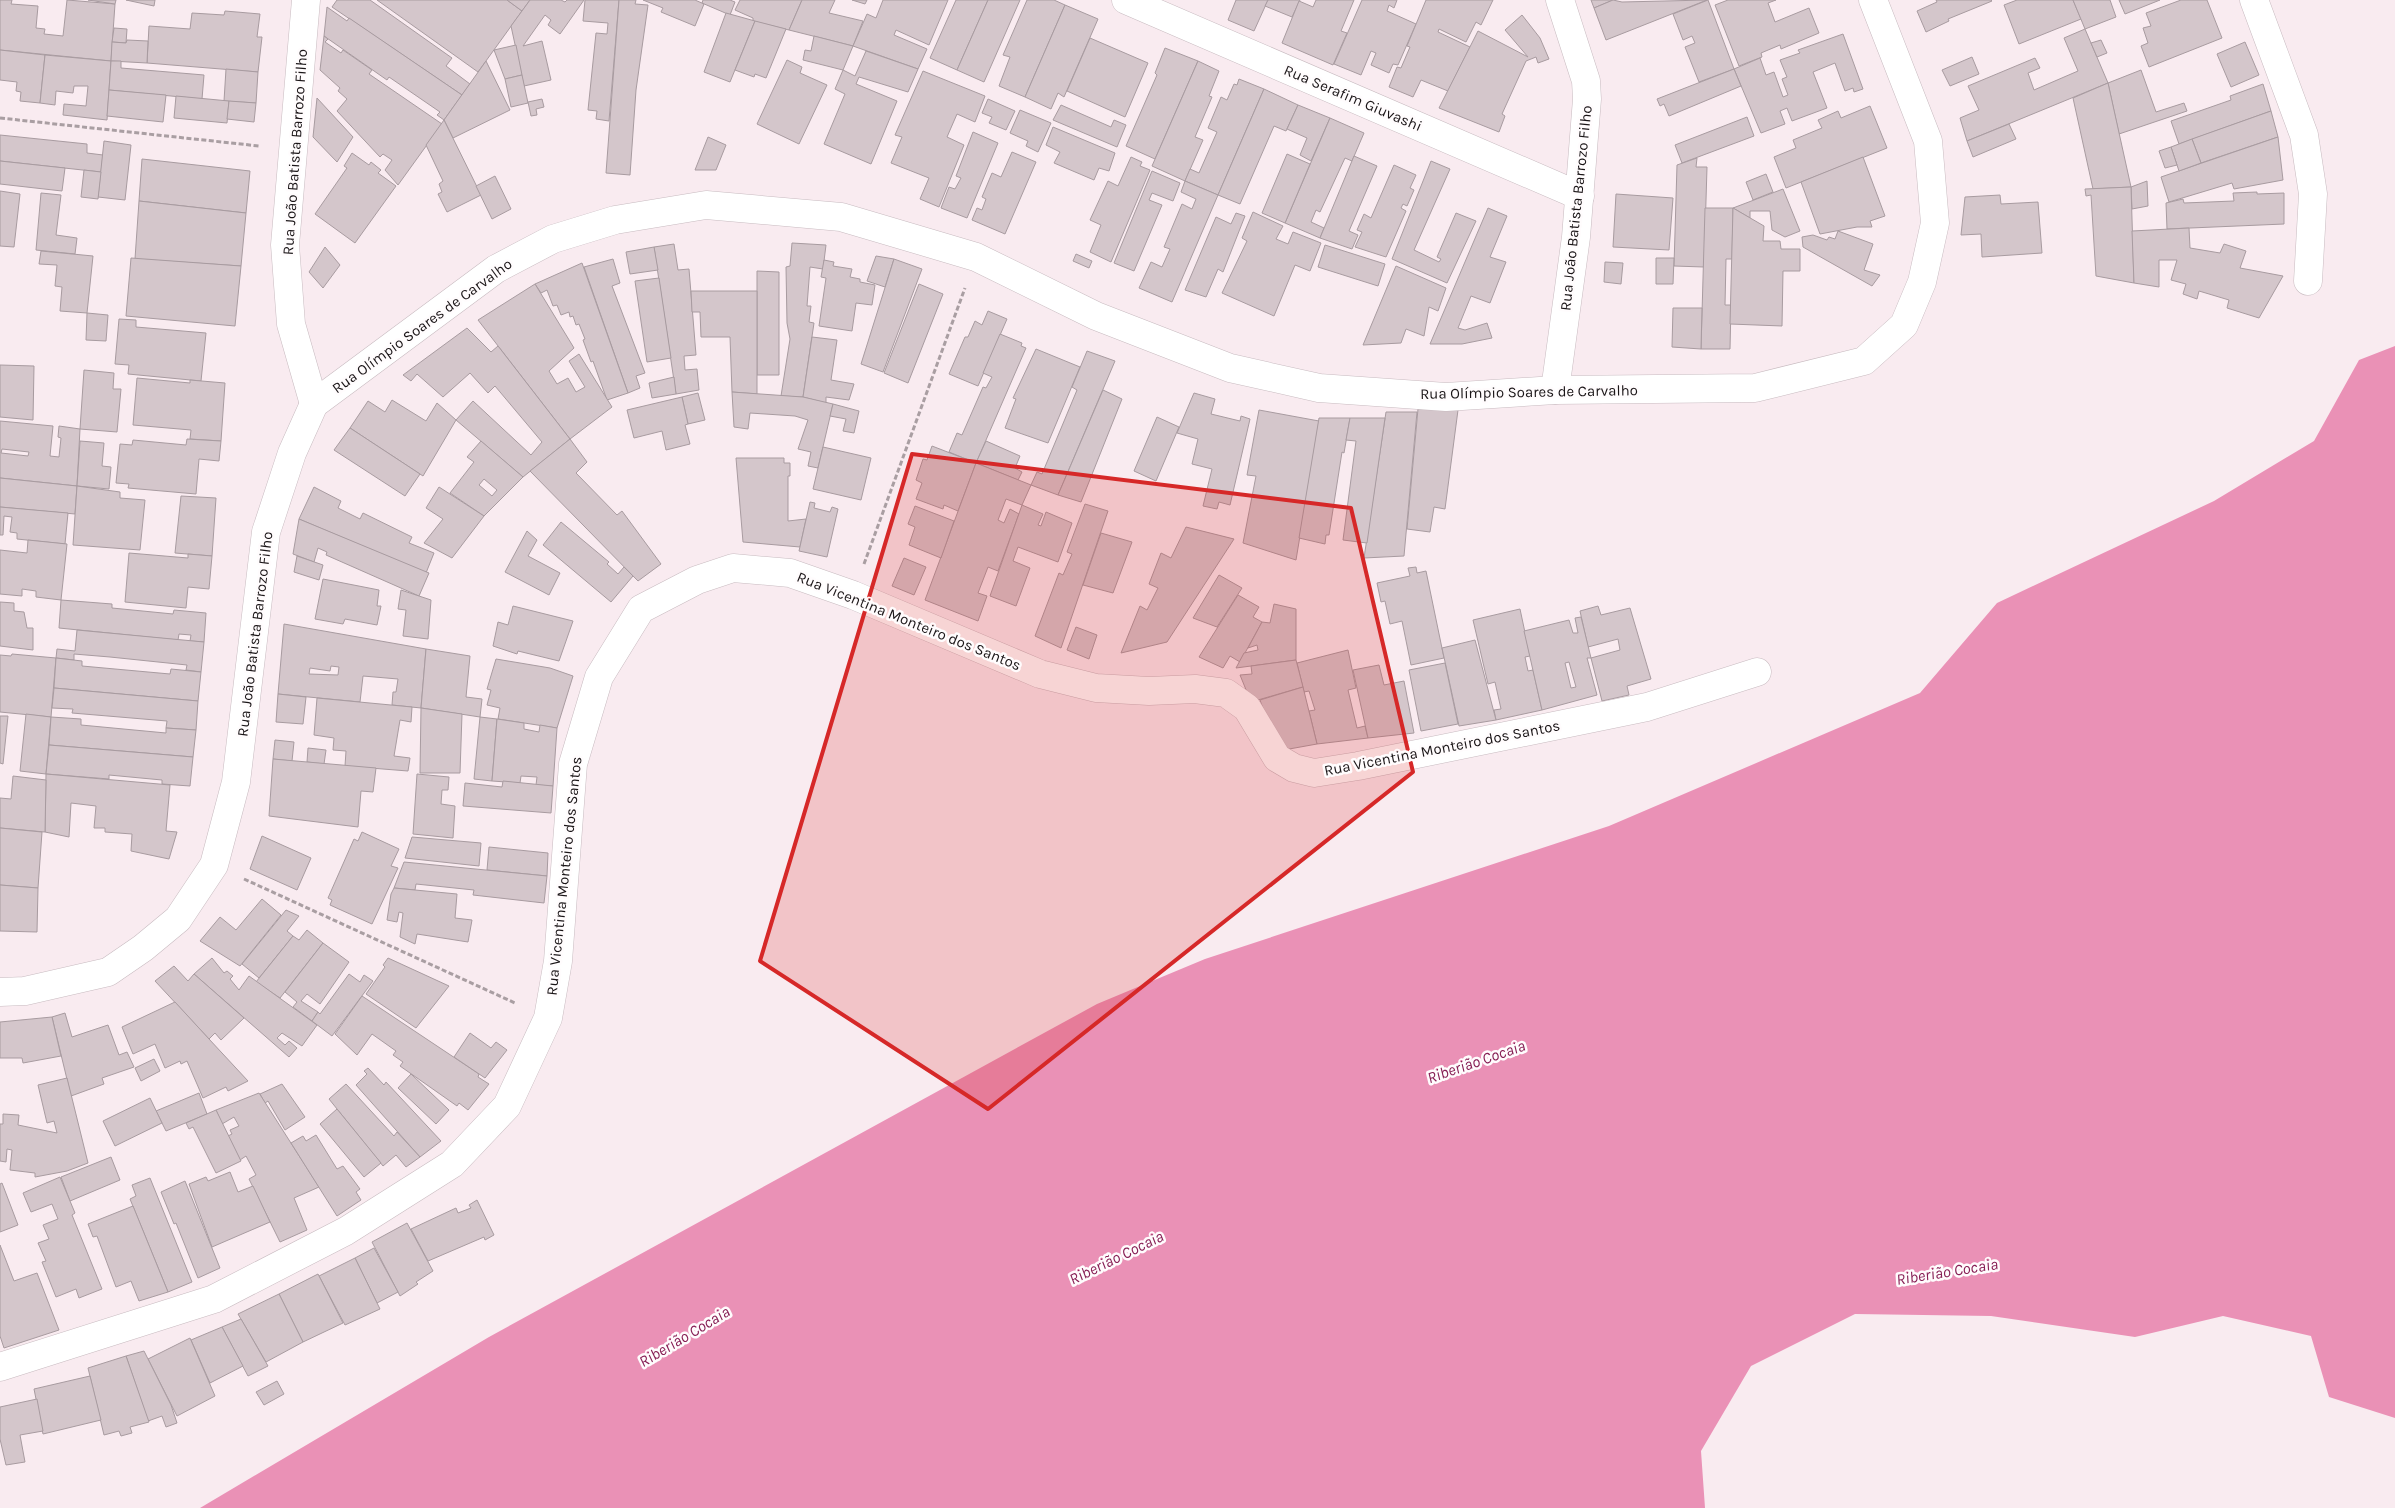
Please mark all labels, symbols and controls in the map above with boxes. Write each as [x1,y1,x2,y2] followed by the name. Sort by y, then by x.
[279,48,311,256] street label: Rua João Batista Barrozo Filho
[1281,61,1425,135] street label: Rua Serafim Giuvashi
[1556,104,1596,312] street label: Rua João Batista Barrozo Filho
[329,255,515,397] street label: Rua Olímpio Soares de Carvalho
[1420,381,1638,403] street label: Rua Olímpio Soares de Carvalho
[233,530,277,738] street label: Rua João Batista Barrozo Filho
[794,568,1024,674] street label: Rua Vicentina Monteiro dos Santos
[1322,716,1562,780] street label: Rua Vicentina Monteiro dos Santos
[543,756,585,996] street label: Rua Vicentina Monteiro dos Santos
[1425,1036,1528,1087] water label: Riberião Cocaia
[1066,1226,1167,1288] water label: Riberião Cocaia
[1895,1254,1999,1289] water label: Riberião Cocaia
[635,1302,733,1371] water label: Riberião Cocaia

